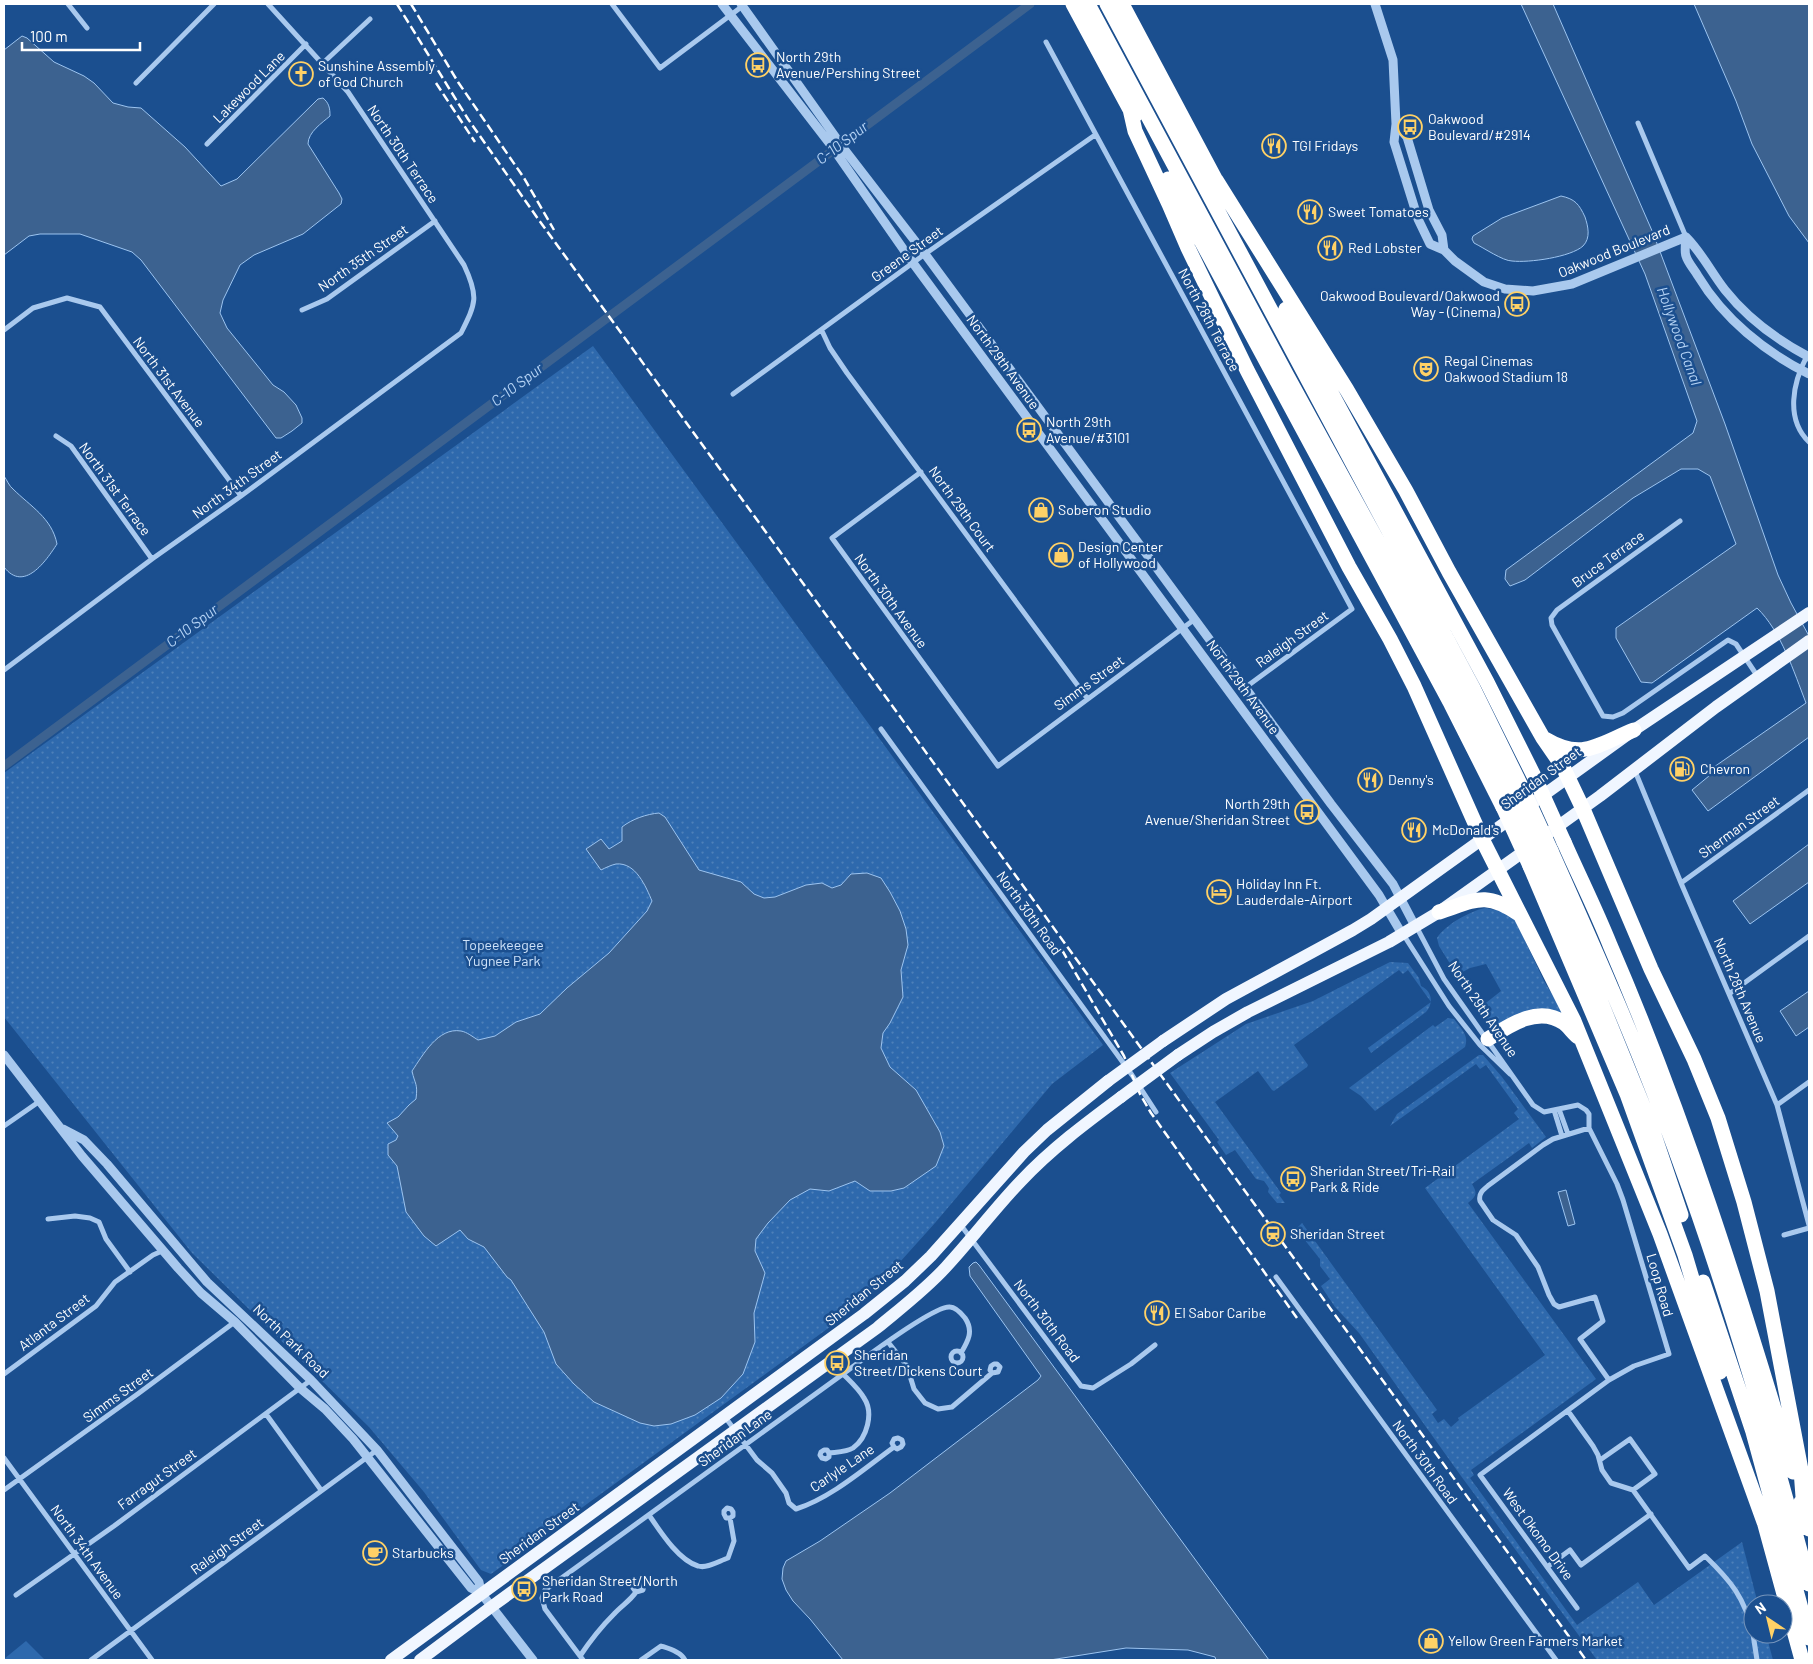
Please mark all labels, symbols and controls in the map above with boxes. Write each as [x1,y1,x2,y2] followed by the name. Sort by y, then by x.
[22,20,140,52] scale bar
[30,27,68,45] text: 100 m
[209,47,288,126] street label: Lakewood Lane
[776,48,921,81] place label: North 29th Avenue/Pershing Street
[745,52,771,78] bus stop icon: North 29th Avenue/Pershing Street
[318,57,435,90] place label: Sunshine Assembly of God Church
[288,61,314,87] church icon: Sunshine Assembly of God Church
[364,101,443,206] street label: North 30th Terrace
[1428,110,1531,143] place label: Oakwood Boulevard/#2914
[1397,114,1423,140] bus stop icon: Oakwood Boulevard/#2914
[812,116,872,168] water label: C-10 Spur
[1261,133,1287,159] restaurant icon: TGI Fridays
[1292,137,1358,154] place label: TGI Fridays
[1297,199,1323,225] restaurant icon: Sweet Tomatoes
[1328,203,1429,220] place label: Sweet Tomatoes
[314,220,411,295] street label: North 35th Street
[1555,220,1672,281] street label: Oakwood Boulevard
[868,222,946,285] street label: Greene Street
[1317,235,1343,261] restaurant icon: Red Lobster
[1348,239,1422,256] place label: Red Lobster
[1175,265,1244,374] street label: North 28th Terrace
[1654,284,1706,388] water label: Hollywood Canal
[1320,287,1500,320] place label: Oakwood Boulevard/Oakwood Way - (Cinema)
[1504,291,1530,317] bus stop icon: Oakwood Boulevard/Oakwood Way - (Cinema)
[963,311,1043,412] street label: North 29th Avenue
[130,333,209,430] street label: North 31st Avenue
[1444,352,1568,385] place label: Regal Cinemas Oakwood Stadium 18
[1413,356,1439,382] theatre icon: Regal Cinemas Oakwood Stadium 18
[487,358,547,410] water label: C-10 Spur
[1046,413,1130,446] place label: North 29th Avenue/#3101
[1016,417,1042,443] bus stop icon: North 29th Avenue/#3101
[76,439,155,539] street label: North 31st Terrace
[189,445,285,522] street label: North 34th Street
[926,462,999,555] street label: North 29th Court
[1028,497,1054,523] shop icon: Soberon Studio
[1058,501,1151,518] place label: Soberon Studio
[1568,527,1647,591] street label: Bruce Terrace
[1078,538,1163,571] place label: Design Center of Hollywood
[1048,542,1074,568] shop icon: Design Center of Hollywood
[851,550,931,651] street label: North 30th Avenue
[162,599,222,651] water label: C-10 Spur
[1252,606,1332,671] street label: Raleigh Street
[1203,636,1283,737] street label: North 29th Avenue
[1050,651,1127,714] street label: Simms Street
[1497,743,1584,812] street label: Sheridan Street
[1669,756,1695,782] fuel station icon: Chevron
[1700,760,1750,777] place label: Chevron
[1357,767,1383,793] restaurant icon: Denny's
[1388,771,1434,788] place label: Denny's
[1695,792,1782,862] street label: Sherman Street
[1145,795,1290,828] place label: North 29th Avenue/Sheridan Street
[1294,799,1320,825] bus stop icon: North 29th Avenue/Sheridan Street
[1401,817,1427,843] restaurant icon: McDonald's
[1432,821,1500,838] place label: McDonald's
[993,868,1065,958] street label: North 30th Road
[1236,875,1353,908] place label: Holiday Inn Ft. Lauderdale-Airport
[1206,879,1232,905] hotel icon: Holiday Inn Ft. Lauderdale-Airport
[1711,935,1770,1045] street label: North 28th Avenue
[462,936,544,969] park label: Topeekeegee Yugnee Park
[1445,957,1522,1060] street label: North 29th Avenue
[1310,1162,1455,1195] place label: Sheridan Street/Tri-Rail Park & Ride
[1280,1166,1306,1192] bus stop icon: Sheridan Street/Tri-Rail Park & Ride
[1260,1221,1286,1247] station icon: Sheridan Street
[1290,1225,1385,1242] place label: Sheridan Street
[1643,1251,1678,1318] street label: Loop Road
[821,1256,906,1329] street label: Sheridan Street
[1011,1276,1084,1365] street label: North 30th Road
[15,1289,93,1354] street label: Atlanta Street
[250,1300,333,1381] street label: North Park Road
[1144,1300,1170,1326] restaurant icon: El Sabor Caribe
[1174,1304,1266,1321] place label: El Sabor Caribe
[854,1346,983,1379] place label: Sheridan Street/Dickens Court
[824,1350,850,1376] bus stop icon: Sheridan Street/Dickens Court
[79,1363,156,1426] street label: Simms Street
[695,1405,775,1470] street label: Sheridan Lane
[1389,1417,1461,1507] street label: North 30th Road
[806,1440,877,1495] street label: Carlyle Lane
[114,1444,199,1513] street label: Farragut Street
[1499,1484,1578,1583] street label: West Okomo Drive
[495,1498,582,1567] street label: Sheridan Street
[47,1501,127,1602] street label: North 34th Avenue
[187,1513,267,1578] street label: Raleigh Street
[362,1540,388,1566] cafe icon: Starbucks
[392,1544,454,1561] place label: Starbucks
[542,1572,678,1605] place label: Sheridan Street/North Park Road
[511,1576,537,1602] bus stop icon: Sheridan Street/North Park Road
[1743,1594,1793,1644] north arrow
[1752,1598,1769,1618] text: N
[1418,1628,1444,1654] shop icon: Yellow Green Farmers Market
[1448,1632,1623,1649] place label: Yellow Green Farmers Market

